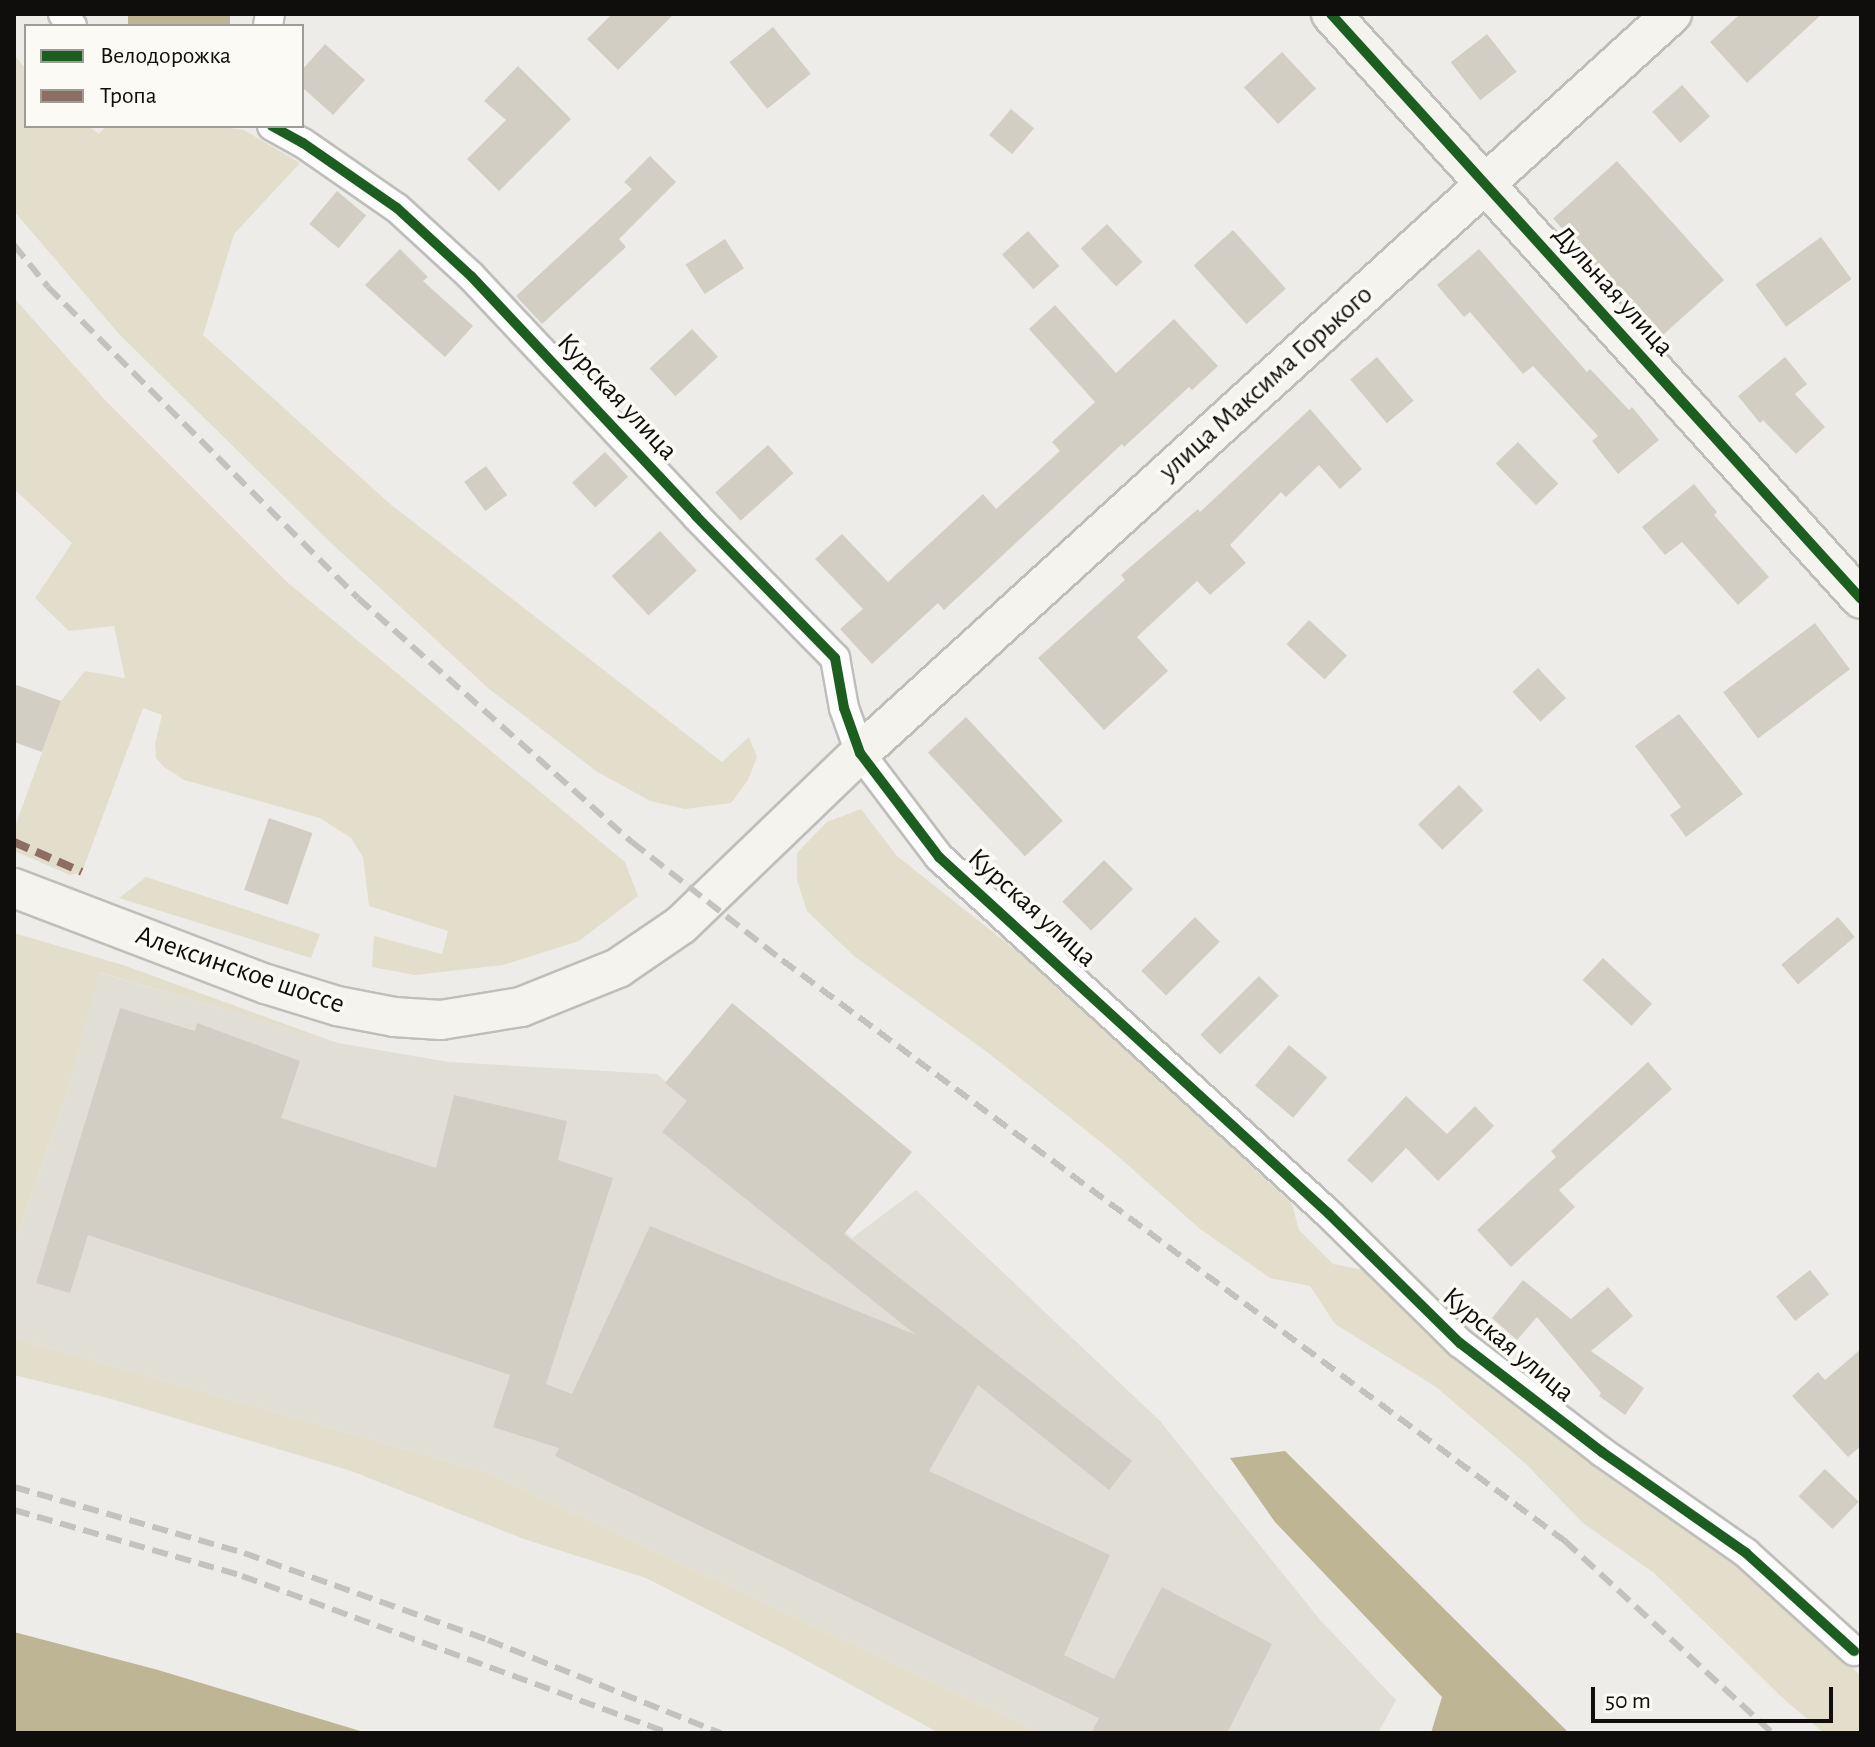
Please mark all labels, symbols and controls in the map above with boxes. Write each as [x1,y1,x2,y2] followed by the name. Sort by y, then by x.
[24,24,304,128] legend
[100,44,231,68] text: Велодорожка
[100,84,157,108] text: Тропа
[1545,218,1681,364] street label: Дульная улица
[1152,278,1380,488] street label: улица Максима Горького
[549,326,685,468] street label: Курская улица
[961,841,1103,975] street label: Курская улица
[131,919,349,1021] street label: Алексинское шоссе
[1435,1280,1581,1410] street label: Курская улица
[1595,1671,1837,1721] scale bar
[1605,1689,1651,1713] text: 50 m

